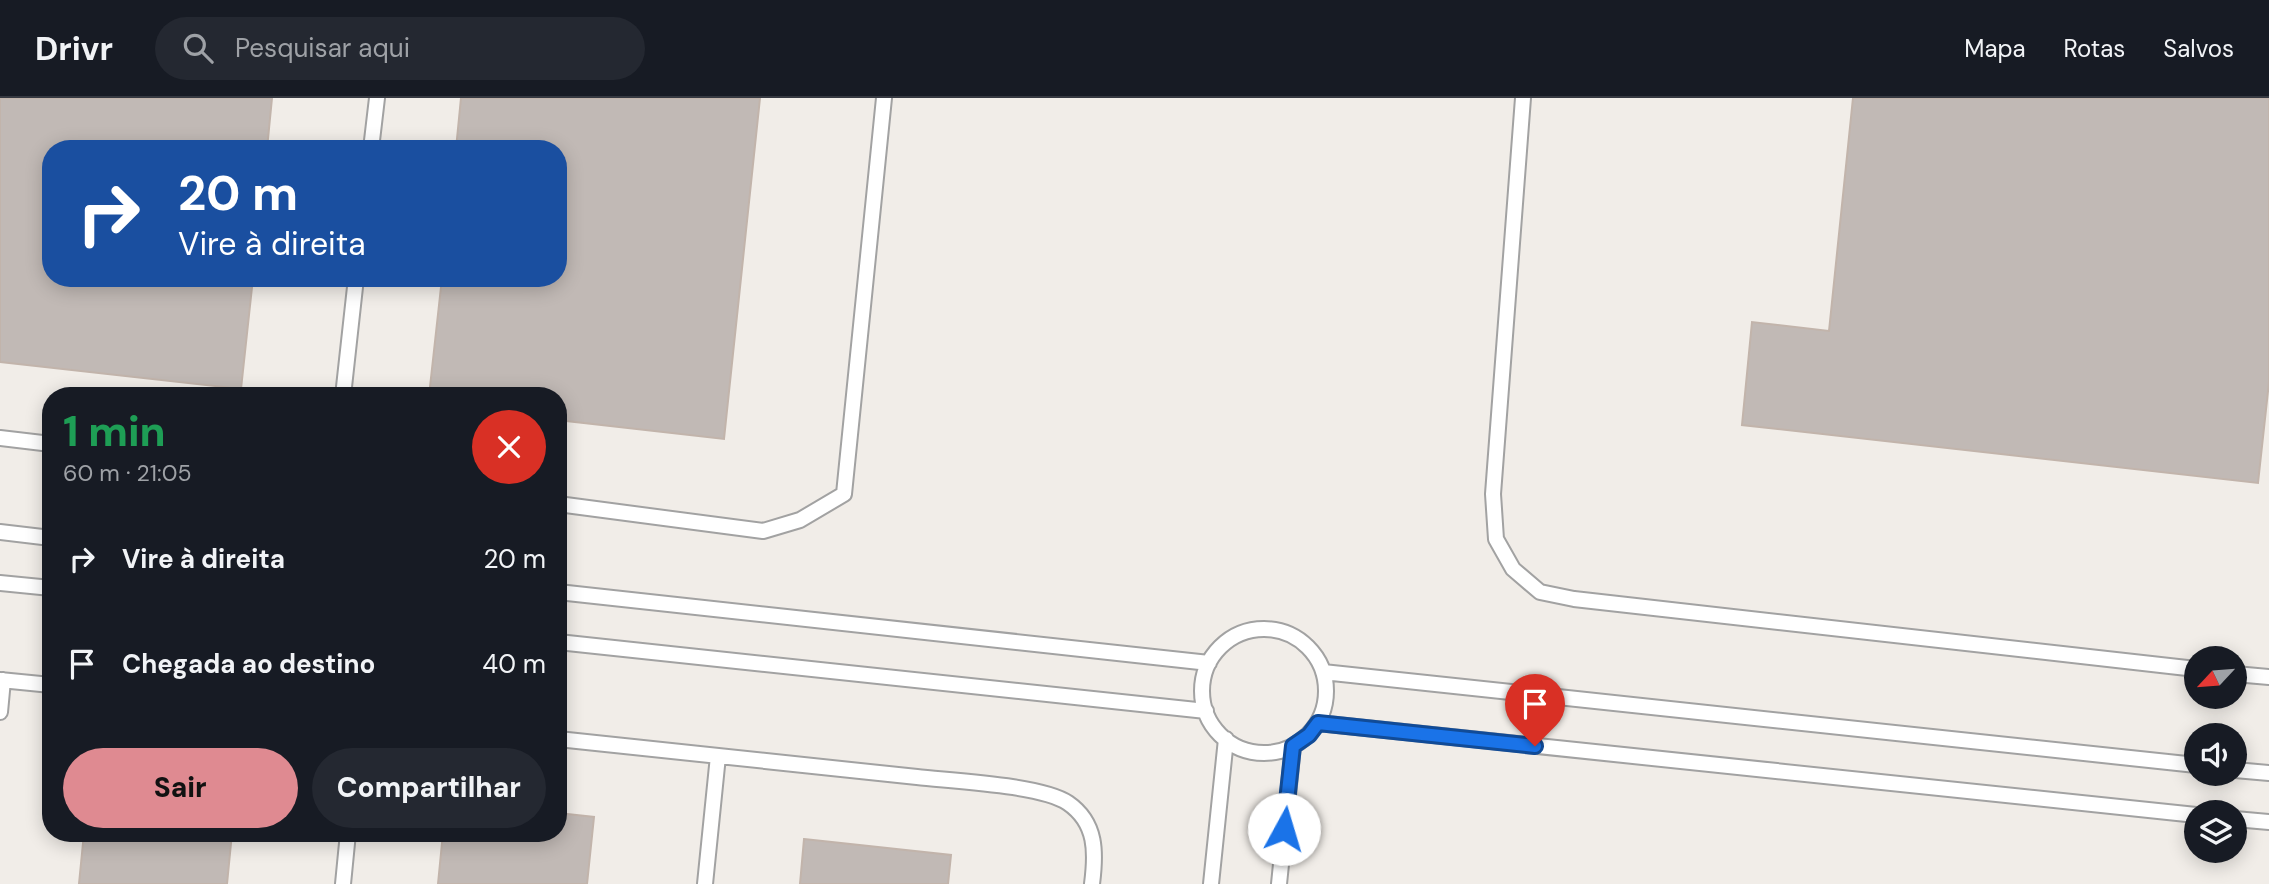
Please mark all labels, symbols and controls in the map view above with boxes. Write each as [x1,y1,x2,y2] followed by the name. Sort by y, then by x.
[155,17,645,80] search box
[35,27,113,70] text: Drivr
[179,29,217,67] icon: search
[235,31,410,65] text: Pesquisar aqui
[1964,33,2026,64] text: Mapa
[2064,33,2125,64] text: Rotas
[2163,33,2234,64] text: Salvos
[178,161,298,225] text: 20 m
[63,168,154,259] icon: right
[178,223,366,265] text: Vire à direita
[63,404,166,459] text: 1 min
[472,410,546,484] button: close
[63,458,191,488] text: 60 m · 21:05
[63,540,101,578] icon: right
[122,542,285,576] text: Vire à direita
[483,542,546,576] text: 20 m
[63,645,101,683] icon: arrive
[2184,646,2247,709] north arrow
[2184,646,2247,863] map controls
[122,647,375,681] text: Chegada ao destino
[482,647,546,681] text: 40 m
[1505,674,1565,746] pin
[1516,685,1554,723] icon: arrive
[2184,723,2247,786] button: sound
[63,748,298,828] button: Sair
[312,748,546,828] button: Compartilhar
[1247,792,1321,866] position arrow
[2184,800,2247,863] button: layers

